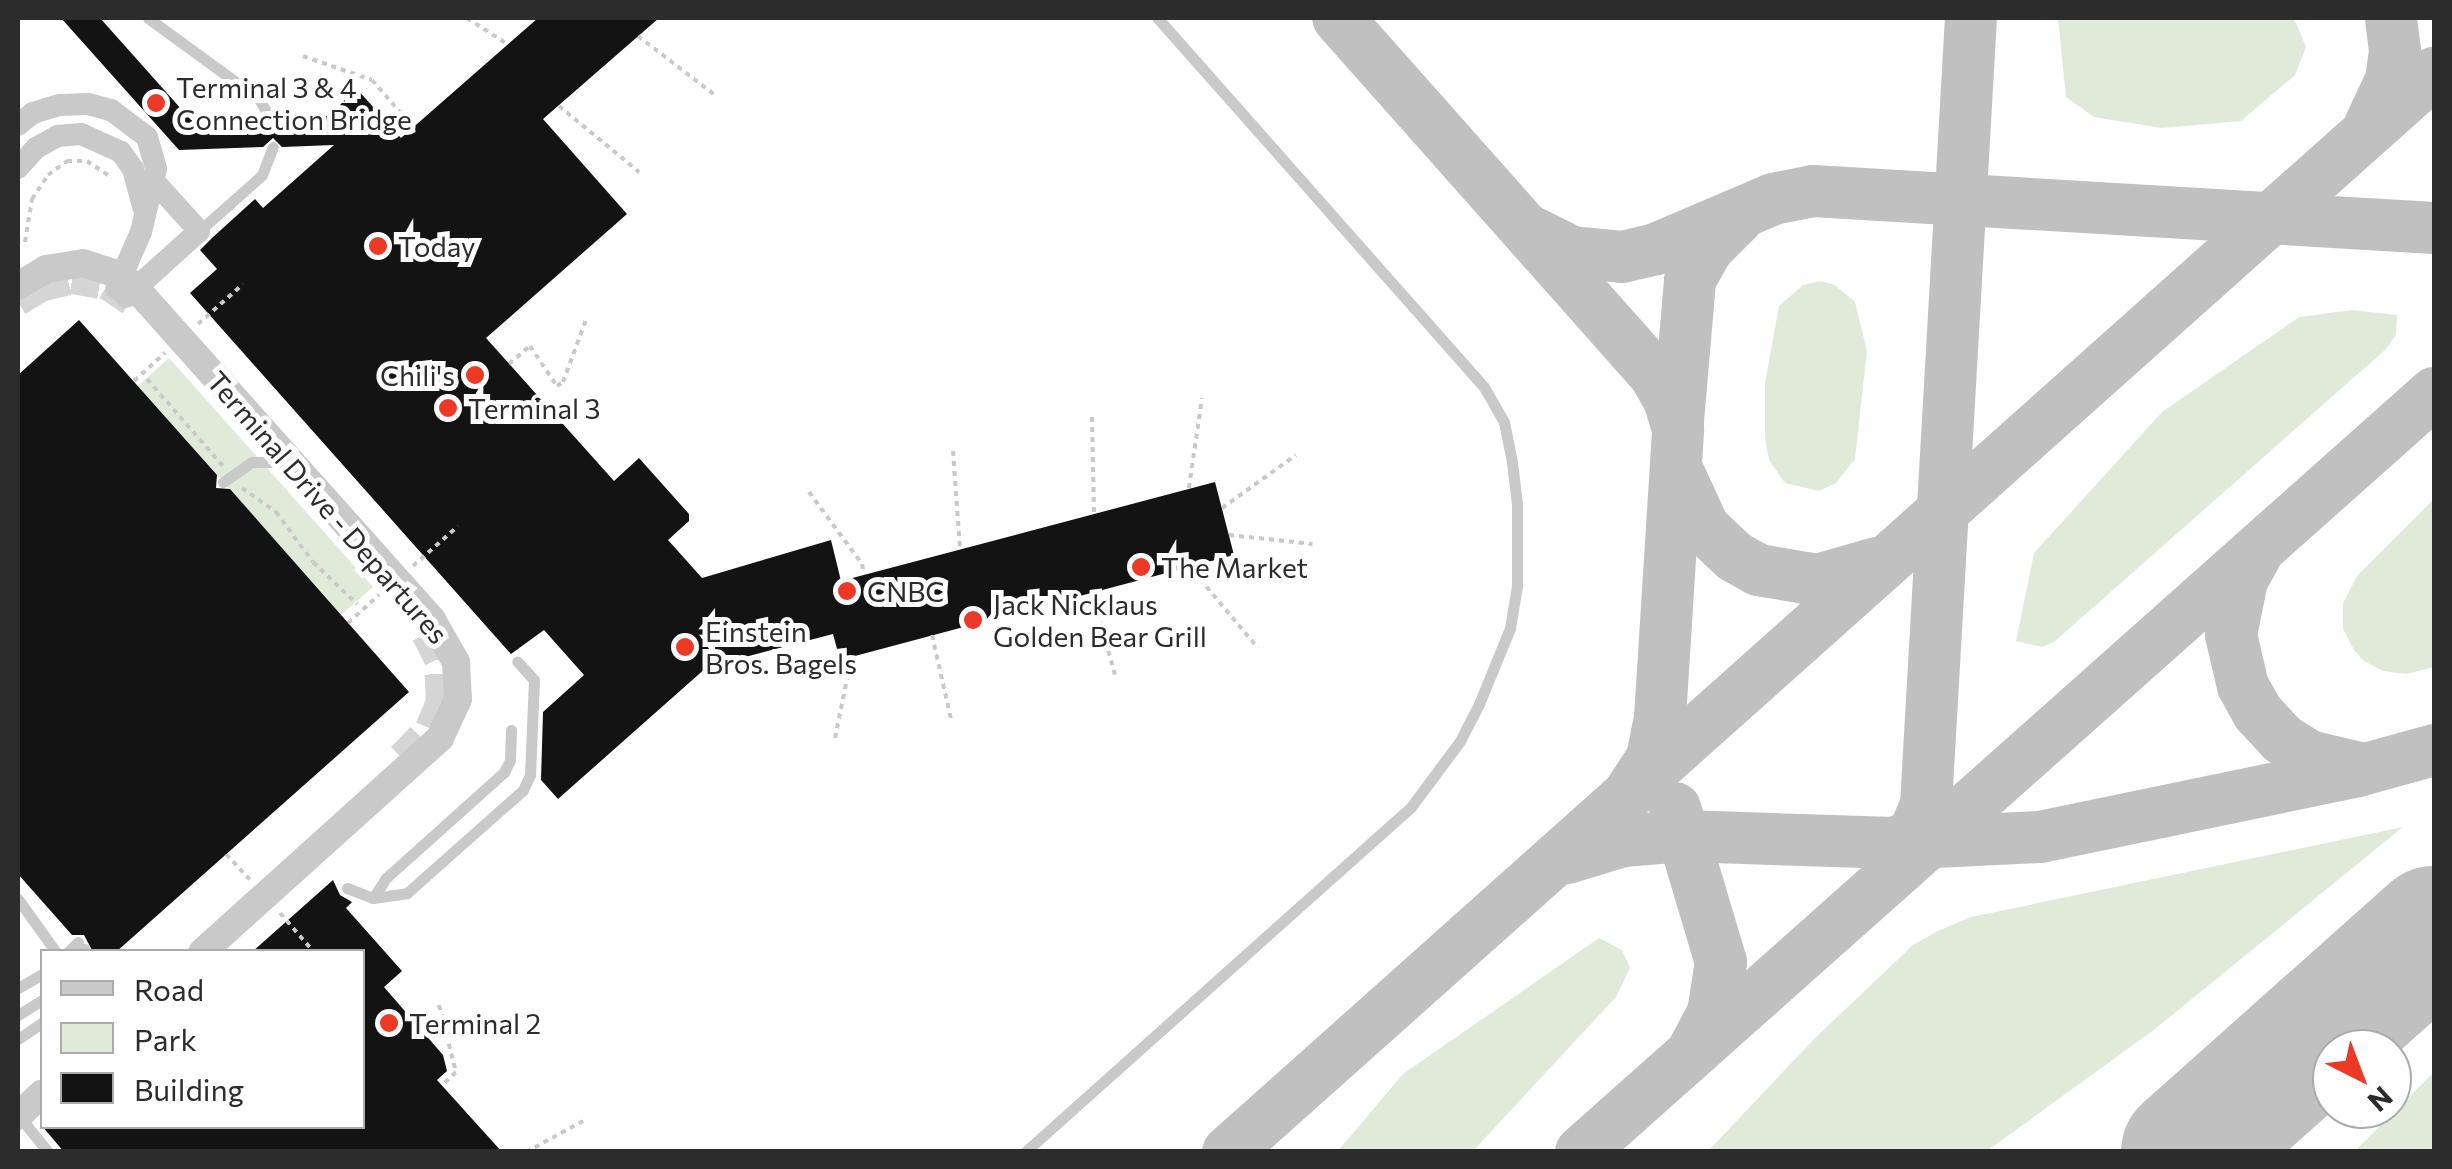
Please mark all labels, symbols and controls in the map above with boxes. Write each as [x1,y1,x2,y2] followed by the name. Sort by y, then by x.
[176,70,412,136] place label: Terminal 3 & 4 Connection Bridge
[145,92,167,114] marker: Terminal 3 & 4 Connection Bridge
[398,229,476,263] place label: Today
[367,235,389,257] marker: Today
[380,358,455,392] place label: Chili's
[201,364,455,650] street label: Terminal Drive - Departures
[464,364,486,386] marker: Chili's
[468,391,601,425] place label: Terminal 3
[437,397,459,419] marker: Terminal 3
[1161,550,1308,584] place label: The Market
[1130,556,1152,578] marker: The Market
[867,574,945,608] place label: CNBC
[836,580,858,602] marker: CNBC
[993,587,1207,653] place label: Jack Nicklaus Golden Bear Grill
[962,609,984,631] marker: Jack Nicklaus Golden Bear Grill
[705,614,857,680] place label: Einstein Bros. Bagels
[674,636,696,658] marker: Einstein Bros. Bagels
[40,949,365,1129] legend
[134,970,204,1007] text: Road
[409,1006,541,1040] place label: Terminal 2
[378,1012,400,1034] marker: Terminal 2
[134,1020,197,1057] text: Park
[2312,1029,2412,1129] north arrow
[134,1070,244,1107] text: Building
[2362,1080,2400,1119] text: N

